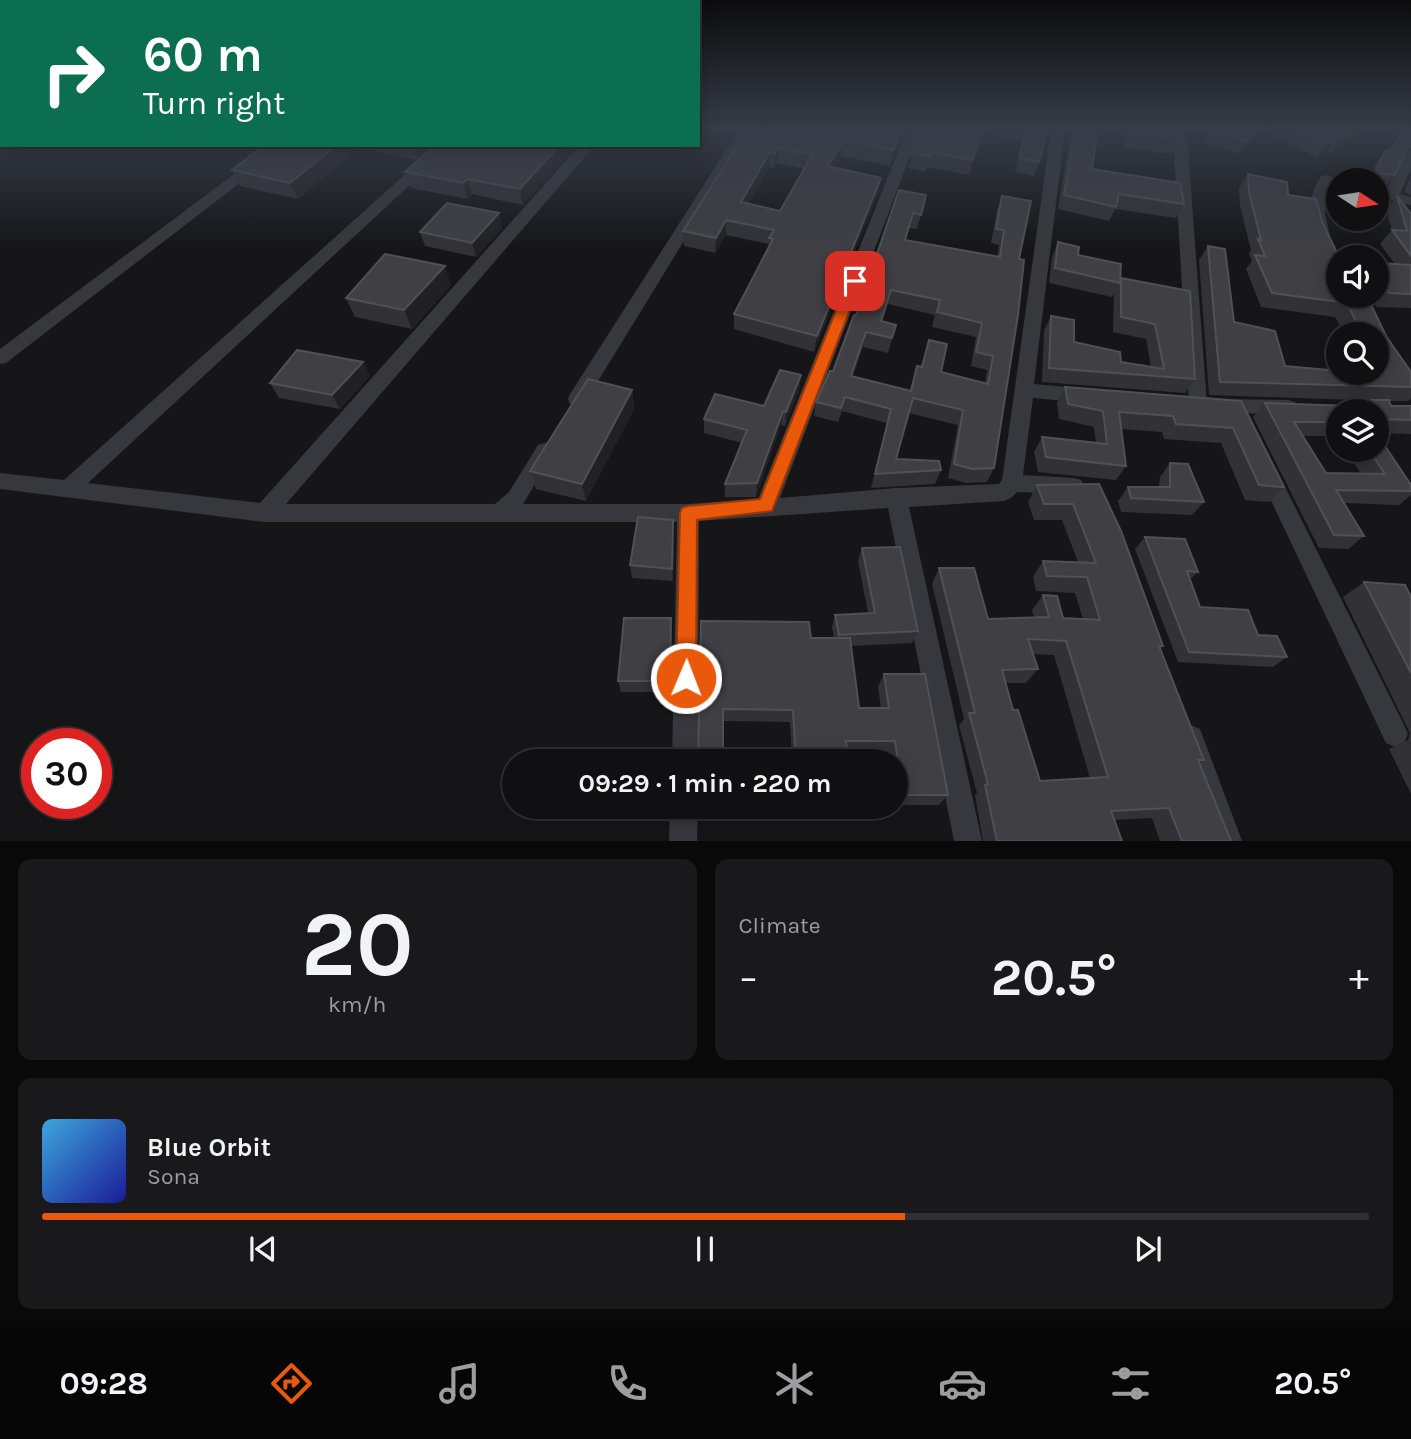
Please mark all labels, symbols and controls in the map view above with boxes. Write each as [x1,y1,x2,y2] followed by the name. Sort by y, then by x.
[143,26,263,83] text: 60 m
[28,28,119,119] icon: right
[143,85,285,122] text: Turn right
[1326,168,1390,231] north arrow
[1326,168,1389,462] map controls
[1326,245,1389,308] button: sound
[825,251,885,311] pin
[836,262,874,300] icon: arrive
[1326,322,1389,385] button: search
[1326,399,1389,462] button: layers
[649,641,723,715] position arrow
[21,728,112,819] speed limit sign: 30
[579,768,831,799] text: 09:29 · 1 min · 220 m
[301,892,414,998] text: 20
[739,912,821,939] text: Climate
[991,947,1117,1008] text: 20.5°
[739,955,758,1000] text: −
[1349,955,1369,1000] text: +
[328,991,386,1018] text: km/h
[147,1132,271,1163] text: Blue Orbit
[147,1163,200,1190] text: Sona
[244,1230,282,1268] icon: previous
[686,1230,724,1268] icon: pause
[1129,1230,1167,1268] icon: next
[267,1359,316,1408] icon: directions
[435,1359,484,1408] icon: music
[603,1359,652,1408] icon: phone
[770,1359,819,1408] icon: climate
[938,1359,987,1408] icon: car
[1106,1359,1155,1408] icon: filters
[59,1365,148,1402] text: 09:28
[1274,1365,1352,1402] text: 20.5°

